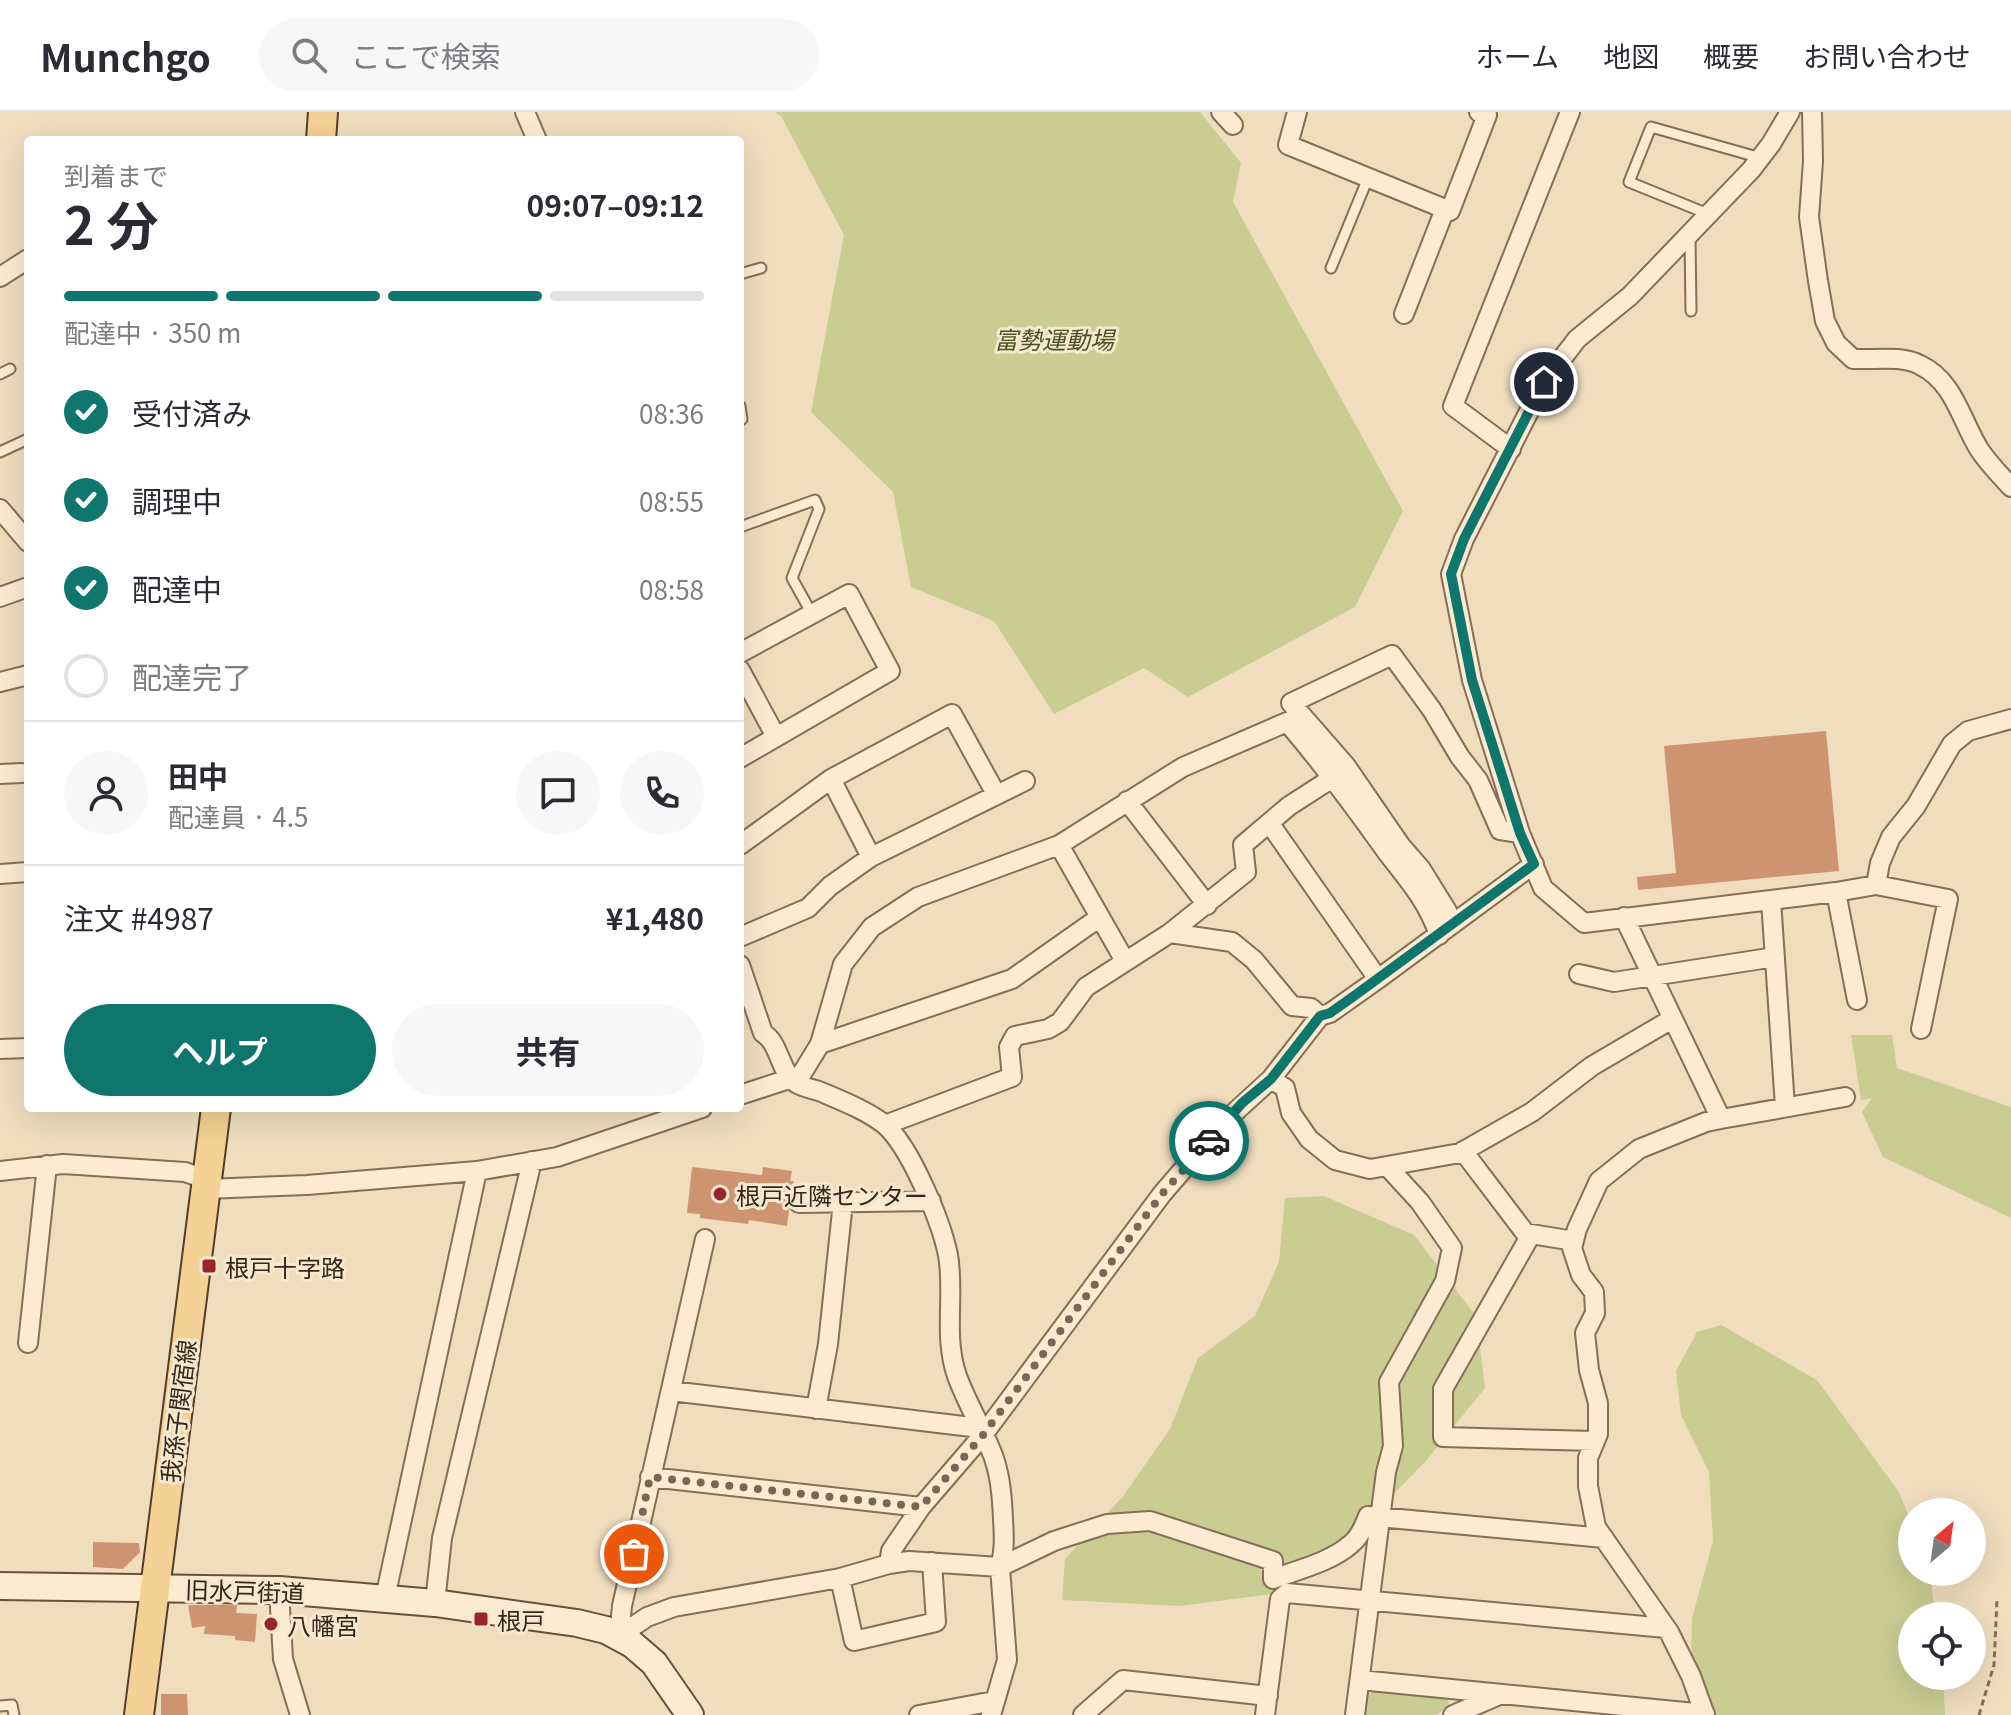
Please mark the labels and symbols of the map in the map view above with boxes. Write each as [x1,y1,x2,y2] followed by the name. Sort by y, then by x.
[994,321,1117,356] park label: 富勢運動場
[1510,348,1578,416] pin
[1169,1101,1249,1181] courier
[736,1177,928,1212] place label: 根戸近隣センター
[711,1185,729,1203] marker: 根戸近隣センター
[225,1249,345,1284] place label: 根戸十字路
[200,1257,218,1275] marker: 根戸十字路
[151,1337,203,1485] street label: 我孫子関宿線
[1898,1498,1986,1586] north arrow
[600,1520,668,1588] pin
[184,1570,306,1610] street label: 旧水戸街道
[497,1602,545,1637] place label: 根戸
[287,1607,359,1642] place label: 八幡宮
[472,1610,490,1628] marker: 根戸
[262,1615,280,1633] marker: 八幡宮

